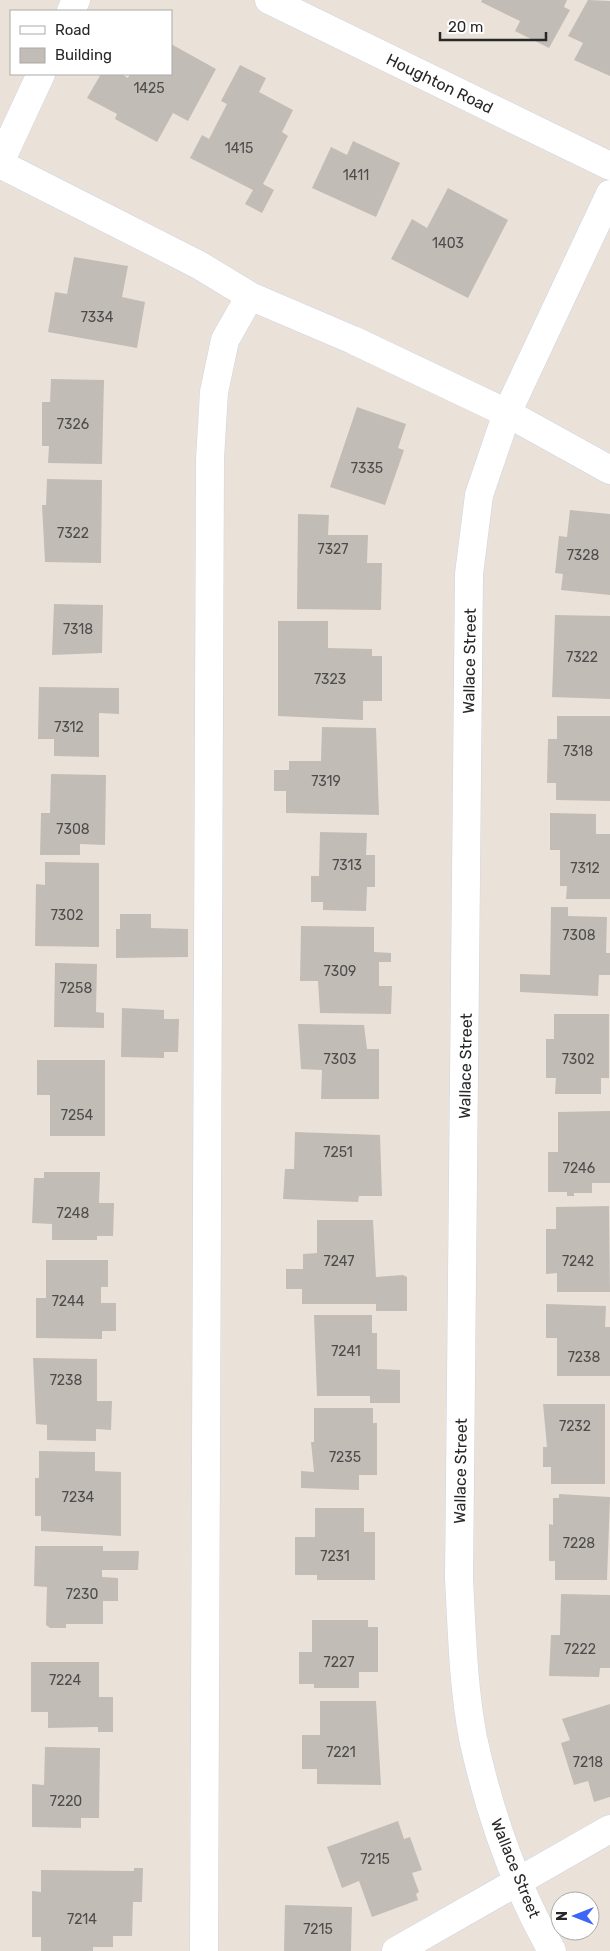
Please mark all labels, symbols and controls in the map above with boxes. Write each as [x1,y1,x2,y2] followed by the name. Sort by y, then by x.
[10,10,172,75] legend
[440,10,546,42] scale bar
[448,18,483,36] text: 20 m
[55,21,91,39] text: Road
[55,46,112,64] text: Building
[383,49,496,118] street label: Houghton Road
[133,80,165,97] house number: 1425
[225,140,253,157] house number: 1415
[343,167,369,184] house number: 1411
[432,235,464,252] house number: 1403
[81,309,114,326] house number: 7334
[57,416,89,433] house number: 7326
[351,460,383,477] house number: 7335
[57,525,89,542] house number: 7322
[318,541,349,558] house number: 7327
[567,547,599,564] house number: 7328
[459,608,480,714] street label: Wallace Street
[63,621,93,638] house number: 7318
[566,649,598,666] house number: 7322
[314,671,346,688] house number: 7323
[54,719,84,736] house number: 7312
[563,743,593,760] house number: 7318
[311,773,341,790] house number: 7319
[56,821,90,838] house number: 7308
[332,857,362,874] house number: 7313
[570,860,600,877] house number: 7312
[51,907,83,924] house number: 7302
[562,927,596,944] house number: 7308
[324,963,356,980] house number: 7309
[60,980,92,997] house number: 7258
[455,1013,476,1119] street label: Wallace Street
[324,1051,356,1068] house number: 7303
[562,1051,594,1068] house number: 7302
[61,1107,94,1124] house number: 7254
[323,1144,353,1161] house number: 7251
[563,1160,595,1177] house number: 7246
[57,1205,90,1222] house number: 7248
[324,1253,354,1270] house number: 7247
[562,1253,594,1270] house number: 7242
[52,1293,85,1310] house number: 7244
[331,1343,361,1360] house number: 7241
[568,1349,600,1366] house number: 7238
[50,1372,82,1389] house number: 7238
[450,1418,471,1524] street label: Wallace Street
[559,1418,591,1435] house number: 7232
[329,1449,361,1466] house number: 7235
[62,1489,95,1506] house number: 7234
[563,1535,595,1552] house number: 7228
[320,1548,350,1565] house number: 7231
[66,1586,98,1603] house number: 7230
[564,1641,596,1658] house number: 7222
[324,1654,354,1671] house number: 7227
[49,1672,81,1689] house number: 7224
[326,1744,356,1761] house number: 7221
[573,1754,603,1771] house number: 7218
[50,1793,82,1810] house number: 7220
[487,1816,544,1921] street label: Wallace Street
[360,1851,390,1868] house number: 7215
[550,1891,600,1941] north arrow
[67,1911,97,1928] house number: 7214
[554,1911,571,1921] text: N
[303,1921,333,1938] house number: 7215

